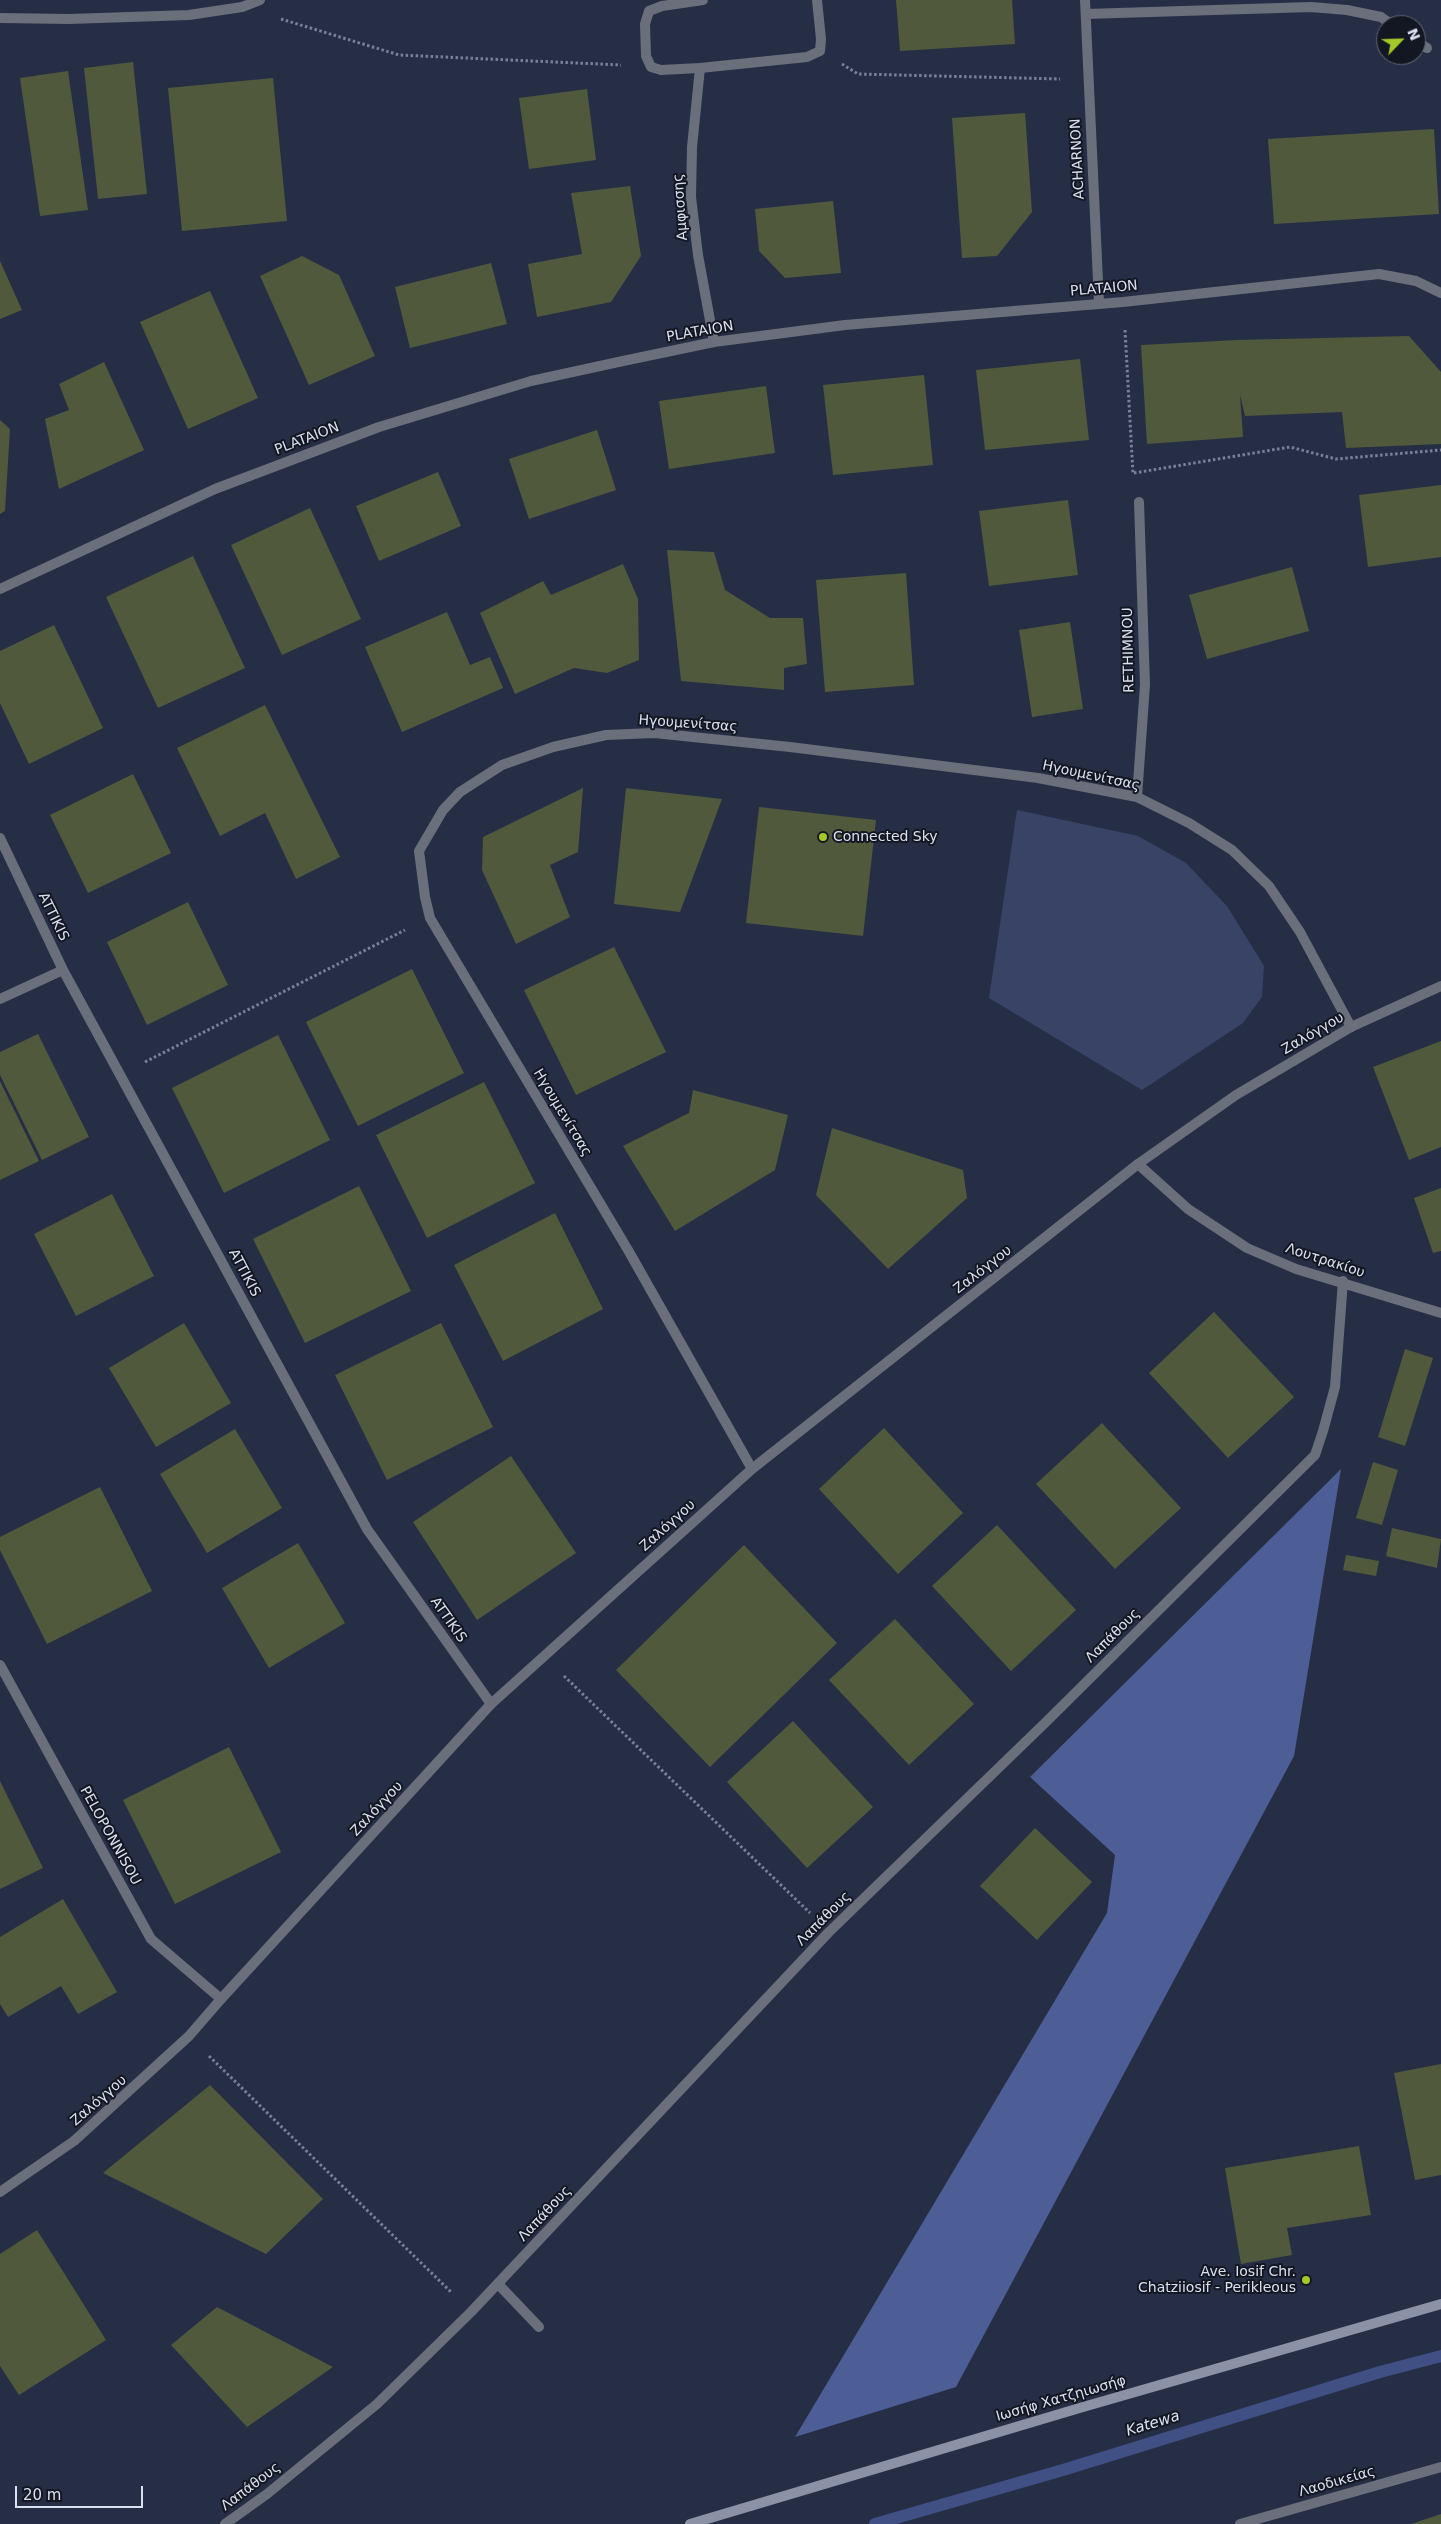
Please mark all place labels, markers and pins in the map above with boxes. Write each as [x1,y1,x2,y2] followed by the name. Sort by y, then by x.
[833,829,938,845] place label: Connected Sky
[817,831,829,843] marker: Connected Sky
[1138,2264,1296,2296] place label: Ave. Iosif Chr. Chatziiosif - Perikleous
[1300,2274,1312,2286] marker: Ave. Iosif Chr. Chatziiosif - Perikleous

